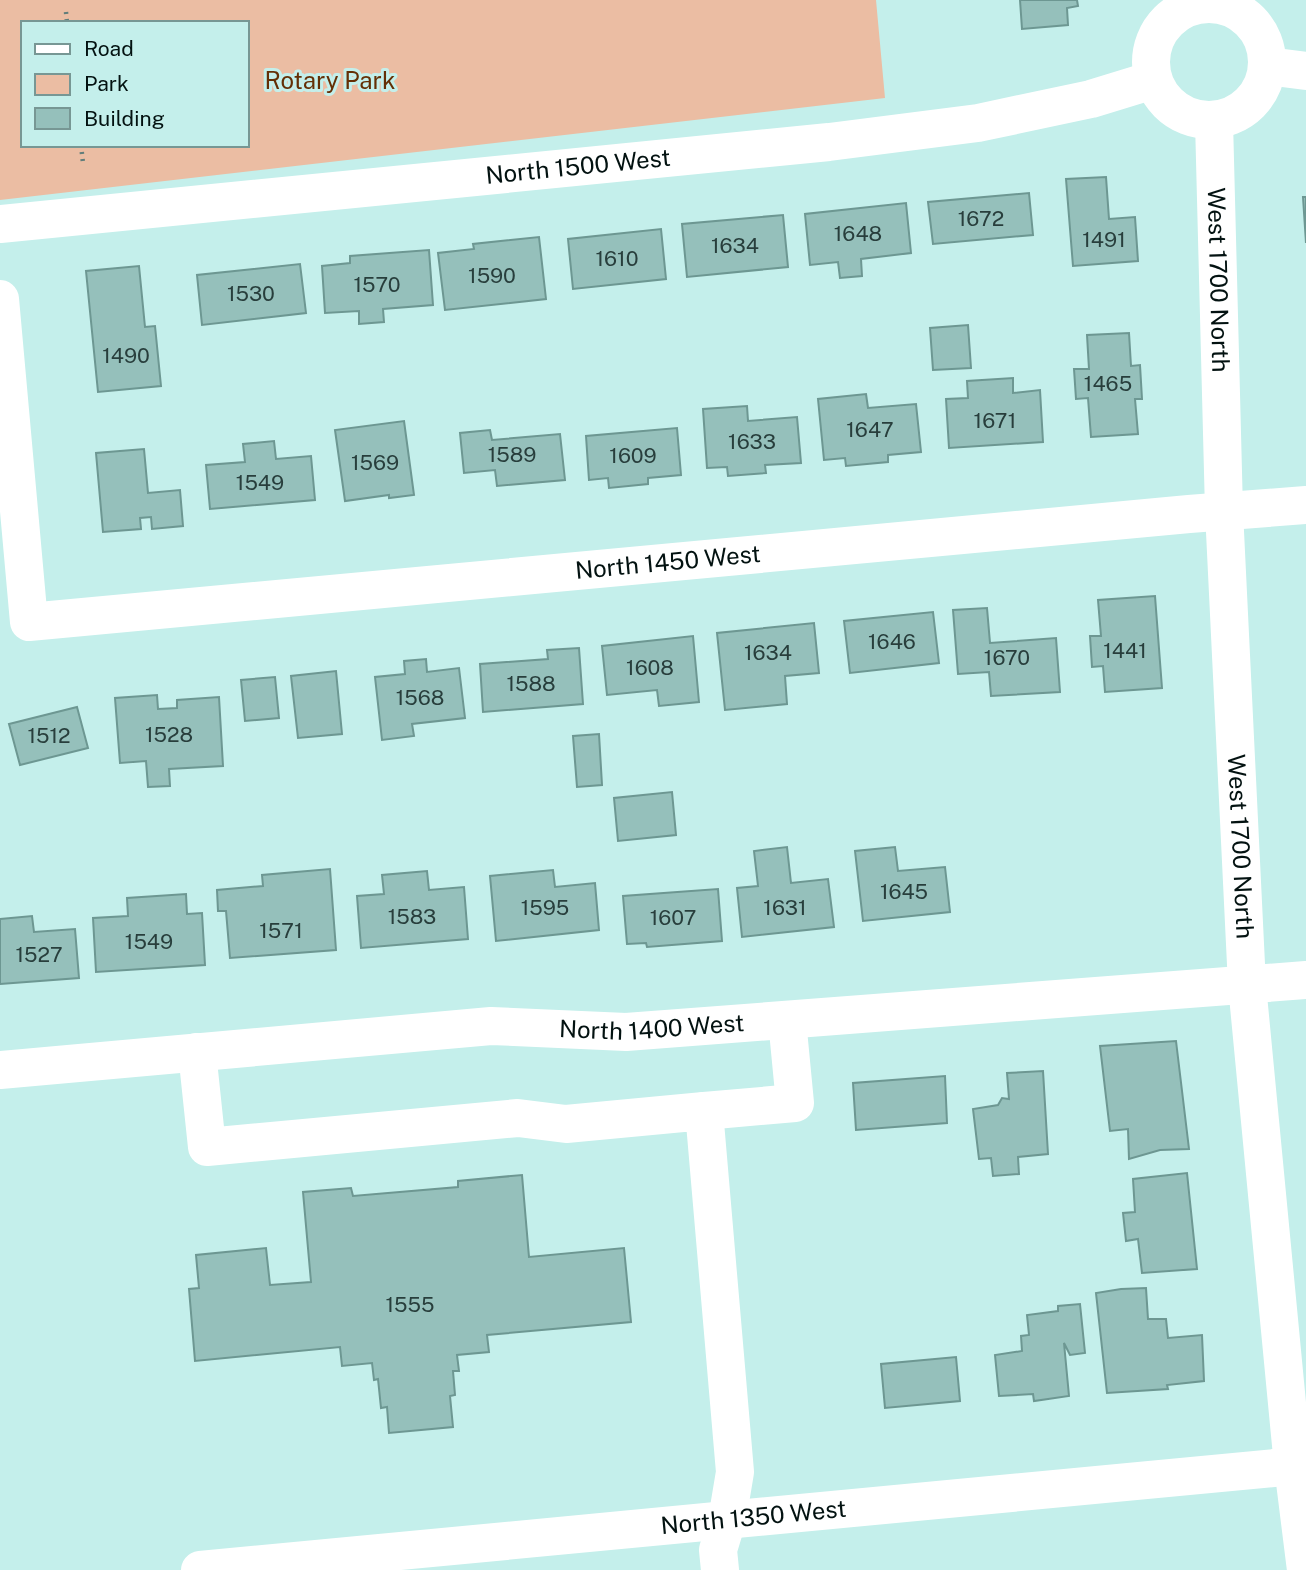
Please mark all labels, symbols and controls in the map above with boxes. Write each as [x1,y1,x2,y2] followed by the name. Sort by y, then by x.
[21,21,248,147] legend
[84,36,134,61] text: Road
[265,66,395,94] park label: Rotary Park
[84,71,129,96] text: Park
[84,106,165,131] text: Building
[484,143,672,189] street label: North 1500 West
[1203,187,1235,373] street label: West 1700 North
[958,206,1004,231] house number: 1672
[834,221,882,246] house number: 1648
[1082,227,1126,252] house number: 1491
[711,233,759,258] house number: 1634
[595,246,639,271] house number: 1610
[468,263,516,288] house number: 1590
[353,272,401,297] house number: 1570
[227,281,275,306] house number: 1530
[102,343,150,368] house number: 1490
[1084,371,1132,396] house number: 1465
[974,408,1016,433] house number: 1671
[846,417,894,442] house number: 1647
[728,429,776,454] house number: 1633
[488,442,536,467] house number: 1589
[609,443,657,468] house number: 1609
[351,450,399,475] house number: 1569
[236,470,284,495] house number: 1549
[574,539,762,584] street label: North 1450 West
[868,629,916,654] house number: 1646
[1103,638,1147,663] house number: 1441
[744,640,792,665] house number: 1634
[984,645,1030,670] house number: 1670
[626,655,674,680] house number: 1608
[506,671,556,696] house number: 1588
[396,685,444,710] house number: 1568
[145,722,193,747] house number: 1528
[27,723,71,748] house number: 1512
[1223,753,1260,939] street label: West 1700 North
[880,879,928,904] house number: 1645
[521,895,569,920] house number: 1595
[763,895,807,920] house number: 1631
[388,904,436,929] house number: 1583
[650,905,696,930] house number: 1607
[259,918,303,943] house number: 1571
[125,929,173,954] house number: 1549
[15,942,63,967] house number: 1527
[559,1008,745,1045] street label: North 1400 West
[386,1292,434,1317] house number: 1555
[659,1494,848,1539] street label: North 1350 West

